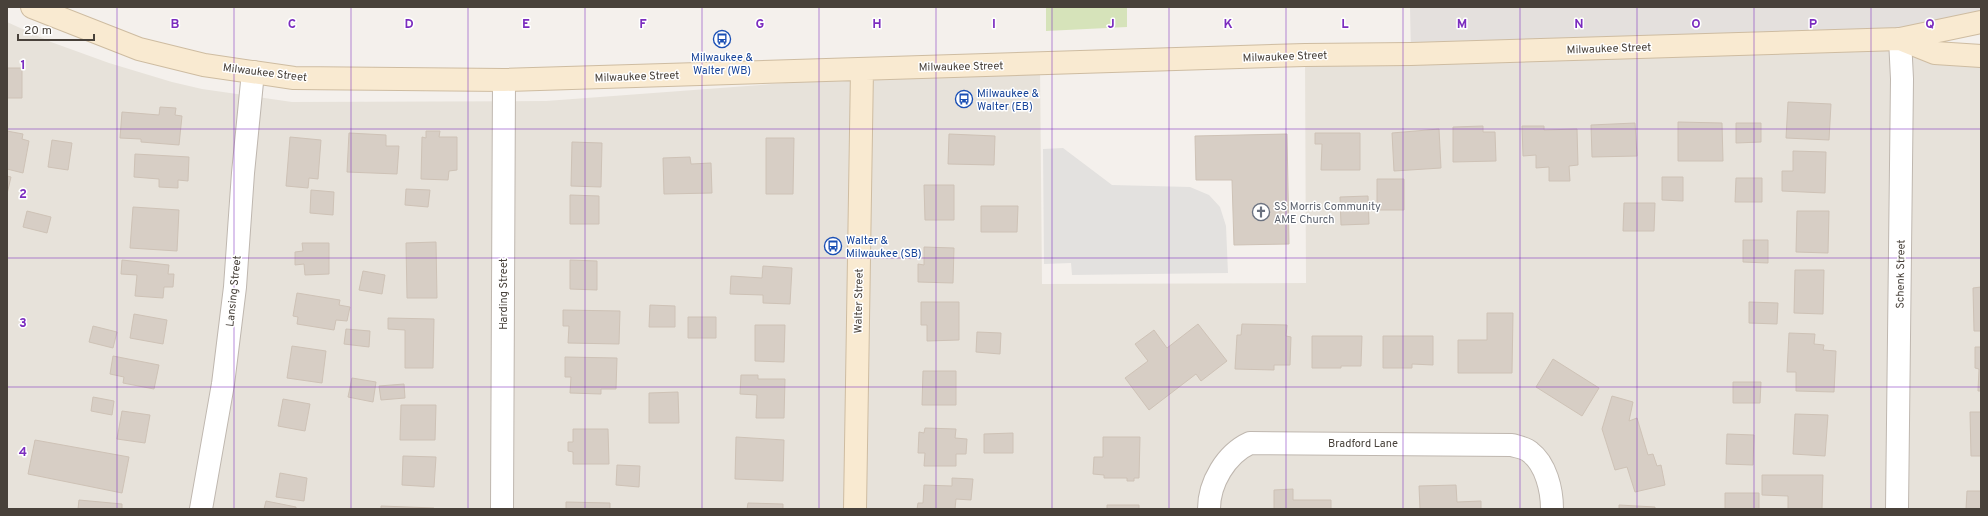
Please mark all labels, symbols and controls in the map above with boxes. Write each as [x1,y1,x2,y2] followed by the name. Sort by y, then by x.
[18,16,94,42] scale bar
[171,17,180,33] text: B
[288,17,296,33] text: C
[404,17,414,33] text: D
[522,17,530,33] text: E
[639,17,647,33] text: F
[756,17,765,33] text: G
[872,17,882,33] text: H
[992,17,996,33] text: I
[1107,17,1115,33] text: J
[1223,17,1233,33] text: K
[1341,17,1349,33] text: L
[1457,17,1467,33] text: M
[1574,17,1584,33] text: N
[1691,17,1701,33] text: O
[1809,17,1818,33] text: P
[1925,17,1935,33] text: Q
[24,23,52,39] text: 20 m
[712,29,732,49] bus stop icon: Milwaukee & Walter (WB)
[1566,41,1652,57] street label: Milwaukee Street
[1242,49,1328,65] street label: Milwaukee Street
[691,51,753,78] place label: Milwaukee & Walter (WB)
[20,58,26,74] text: 1
[919,59,1003,75] street label: Milwaukee Street
[222,61,308,85] street label: Milwaukee Street
[594,69,680,85] street label: Milwaukee Street
[977,87,1039,114] place label: Milwaukee & Walter (EB)
[954,89,974,109] bus stop icon: Milwaukee & Walter (EB)
[19,187,27,203] text: 2
[1274,200,1381,227] place label: SS Morris Community AME Church
[1251,202,1271,222] church icon: SS Morris Community AME Church
[846,234,922,261] place label: Walter & Milwaukee (SB)
[823,236,843,256] bus stop icon: Walter & Milwaukee (SB)
[1893,239,1909,309] street label: Schenk Street
[223,255,245,327] street label: Lansing Street
[497,258,511,330] street label: Harding Street
[851,268,867,334] street label: Walter Street
[19,316,27,332] text: 3
[1328,437,1398,451] street label: Bradford Lane
[19,445,27,461] text: 4

